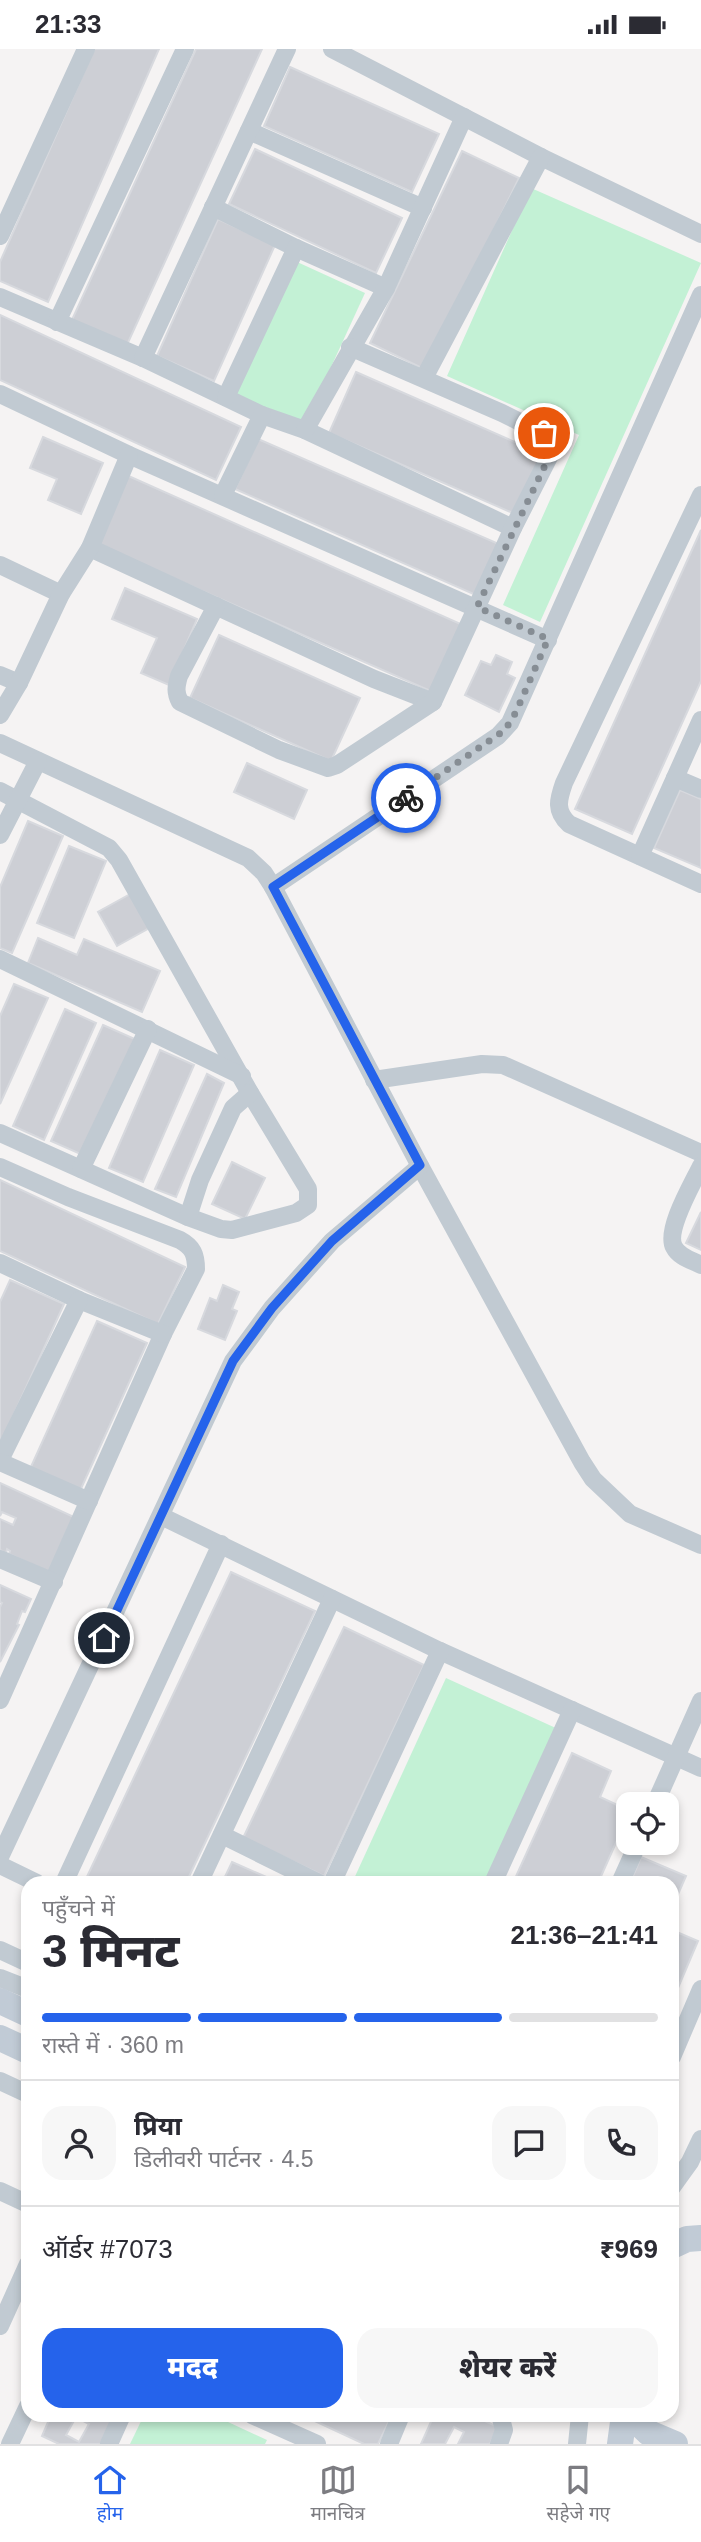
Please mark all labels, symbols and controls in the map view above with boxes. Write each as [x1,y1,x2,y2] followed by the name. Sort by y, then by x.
[35,9,102,39] text: 21:33
[514,403,574,463] pin
[525,414,563,452] icon: bag
[371,763,441,833] courier
[387,779,425,817] icon: bike
[74,1608,134,1668] pin
[85,1619,123,1657] icon: home
[616,1792,679,1855] map controls
[616,1792,679,1855] button: locate
[42,1895,115,1921] text: पहुँचने में
[511,1920,658,1950] text: 21:36–21:41
[42,1925,179,1977] text: 3 मिनट
[42,2032,184,2058] text: रास्ते में · 360 m
[42,2106,116,2180] button: person
[492,2106,566,2180] button: chat
[584,2106,658,2180] button: phone
[134,2111,182,2141] text: प्रिया
[134,2146,314,2172] text: डिलीवरी पार्टनर · 4.5
[42,2234,173,2264] text: ऑर्डर #7073
[600,2234,658,2264] text: ₹969
[42,2328,343,2408] button: मदद
[357,2328,658,2408] button: शेयर करें
[91,2461,129,2528] tab: होम
[311,2461,365,2528] tab: मानचित्र
[547,2461,610,2528] tab: सहेजे गए

